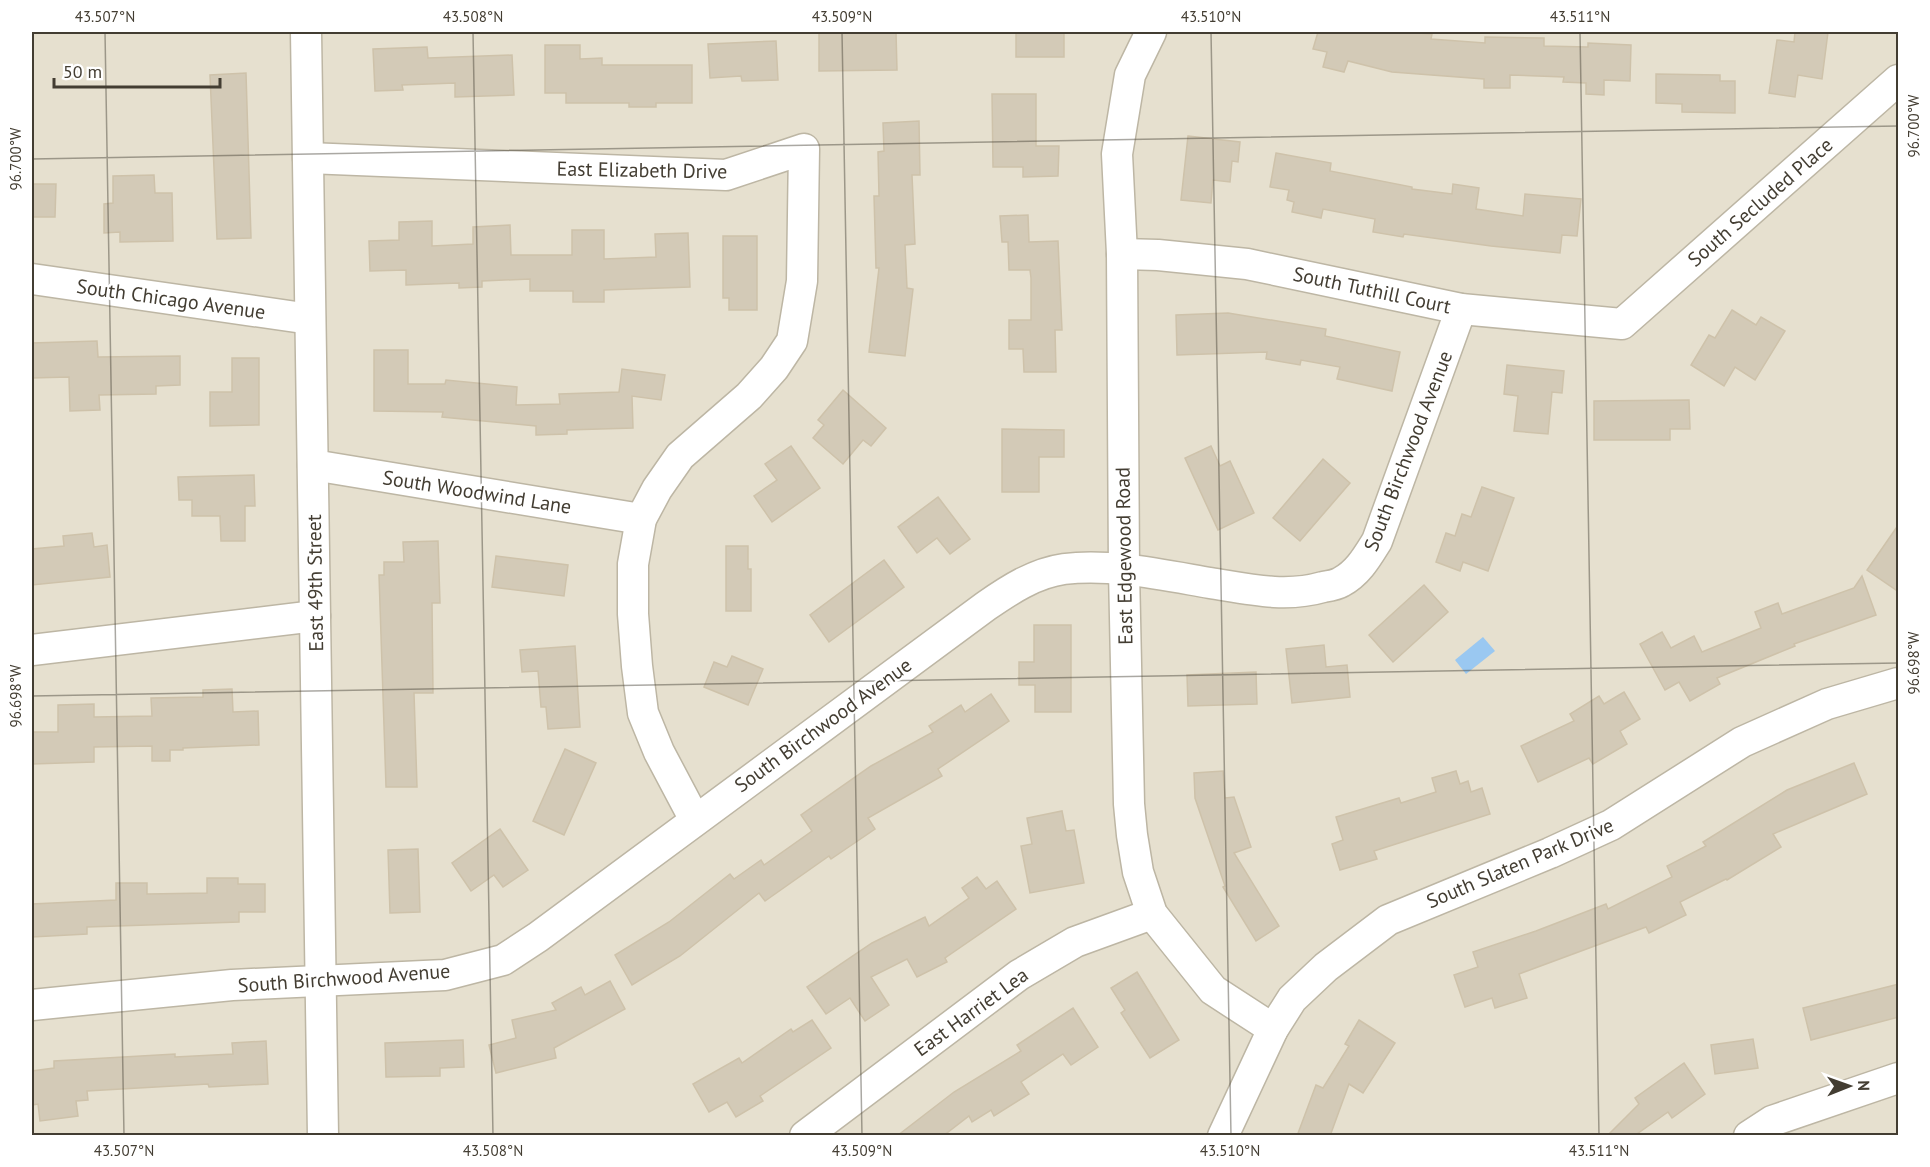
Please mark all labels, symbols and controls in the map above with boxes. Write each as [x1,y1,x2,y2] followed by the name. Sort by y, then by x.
[75,7,135,26] text: 43.507°N
[443,7,503,26] text: 43.508°N
[812,7,872,26] text: 43.509°N
[1181,7,1241,26] text: 43.510°N
[1550,7,1610,26] text: 43.511°N
[54,51,220,89] scale bar
[63,60,102,83] text: 50 m
[1904,94,1923,157] text: 96.700°W
[6,127,25,190] text: 96.700°W
[1682,132,1838,272] street label: South Secluded Place
[556,156,728,184] street label: East Elizabeth Drive
[1291,261,1454,319] street label: South Tuthill Court
[75,273,267,325] street label: South Chicago Avenue
[1358,347,1458,555] street label: South Birchwood Avenue
[381,464,573,520] street label: South Woodwind Lane
[1109,467,1139,645] street label: East Edgewood Road
[301,514,329,652] street label: East 49th Street
[1904,631,1923,694] text: 96.698°W
[729,652,917,798] street label: South Birchwood Avenue
[6,664,25,727] text: 96.698°W
[1422,812,1618,914] street label: South Slaten Park Drive
[237,958,451,998] street label: South Birchwood Avenue
[909,962,1033,1062] street label: East Harriet Lea
[1819,1056,1879,1116] north arrow
[1854,1080,1874,1091] text: N
[94,1141,154,1160] text: 43.507°N
[463,1141,523,1160] text: 43.508°N
[832,1141,892,1160] text: 43.509°N
[1200,1141,1260,1160] text: 43.510°N
[1569,1141,1629,1160] text: 43.511°N

